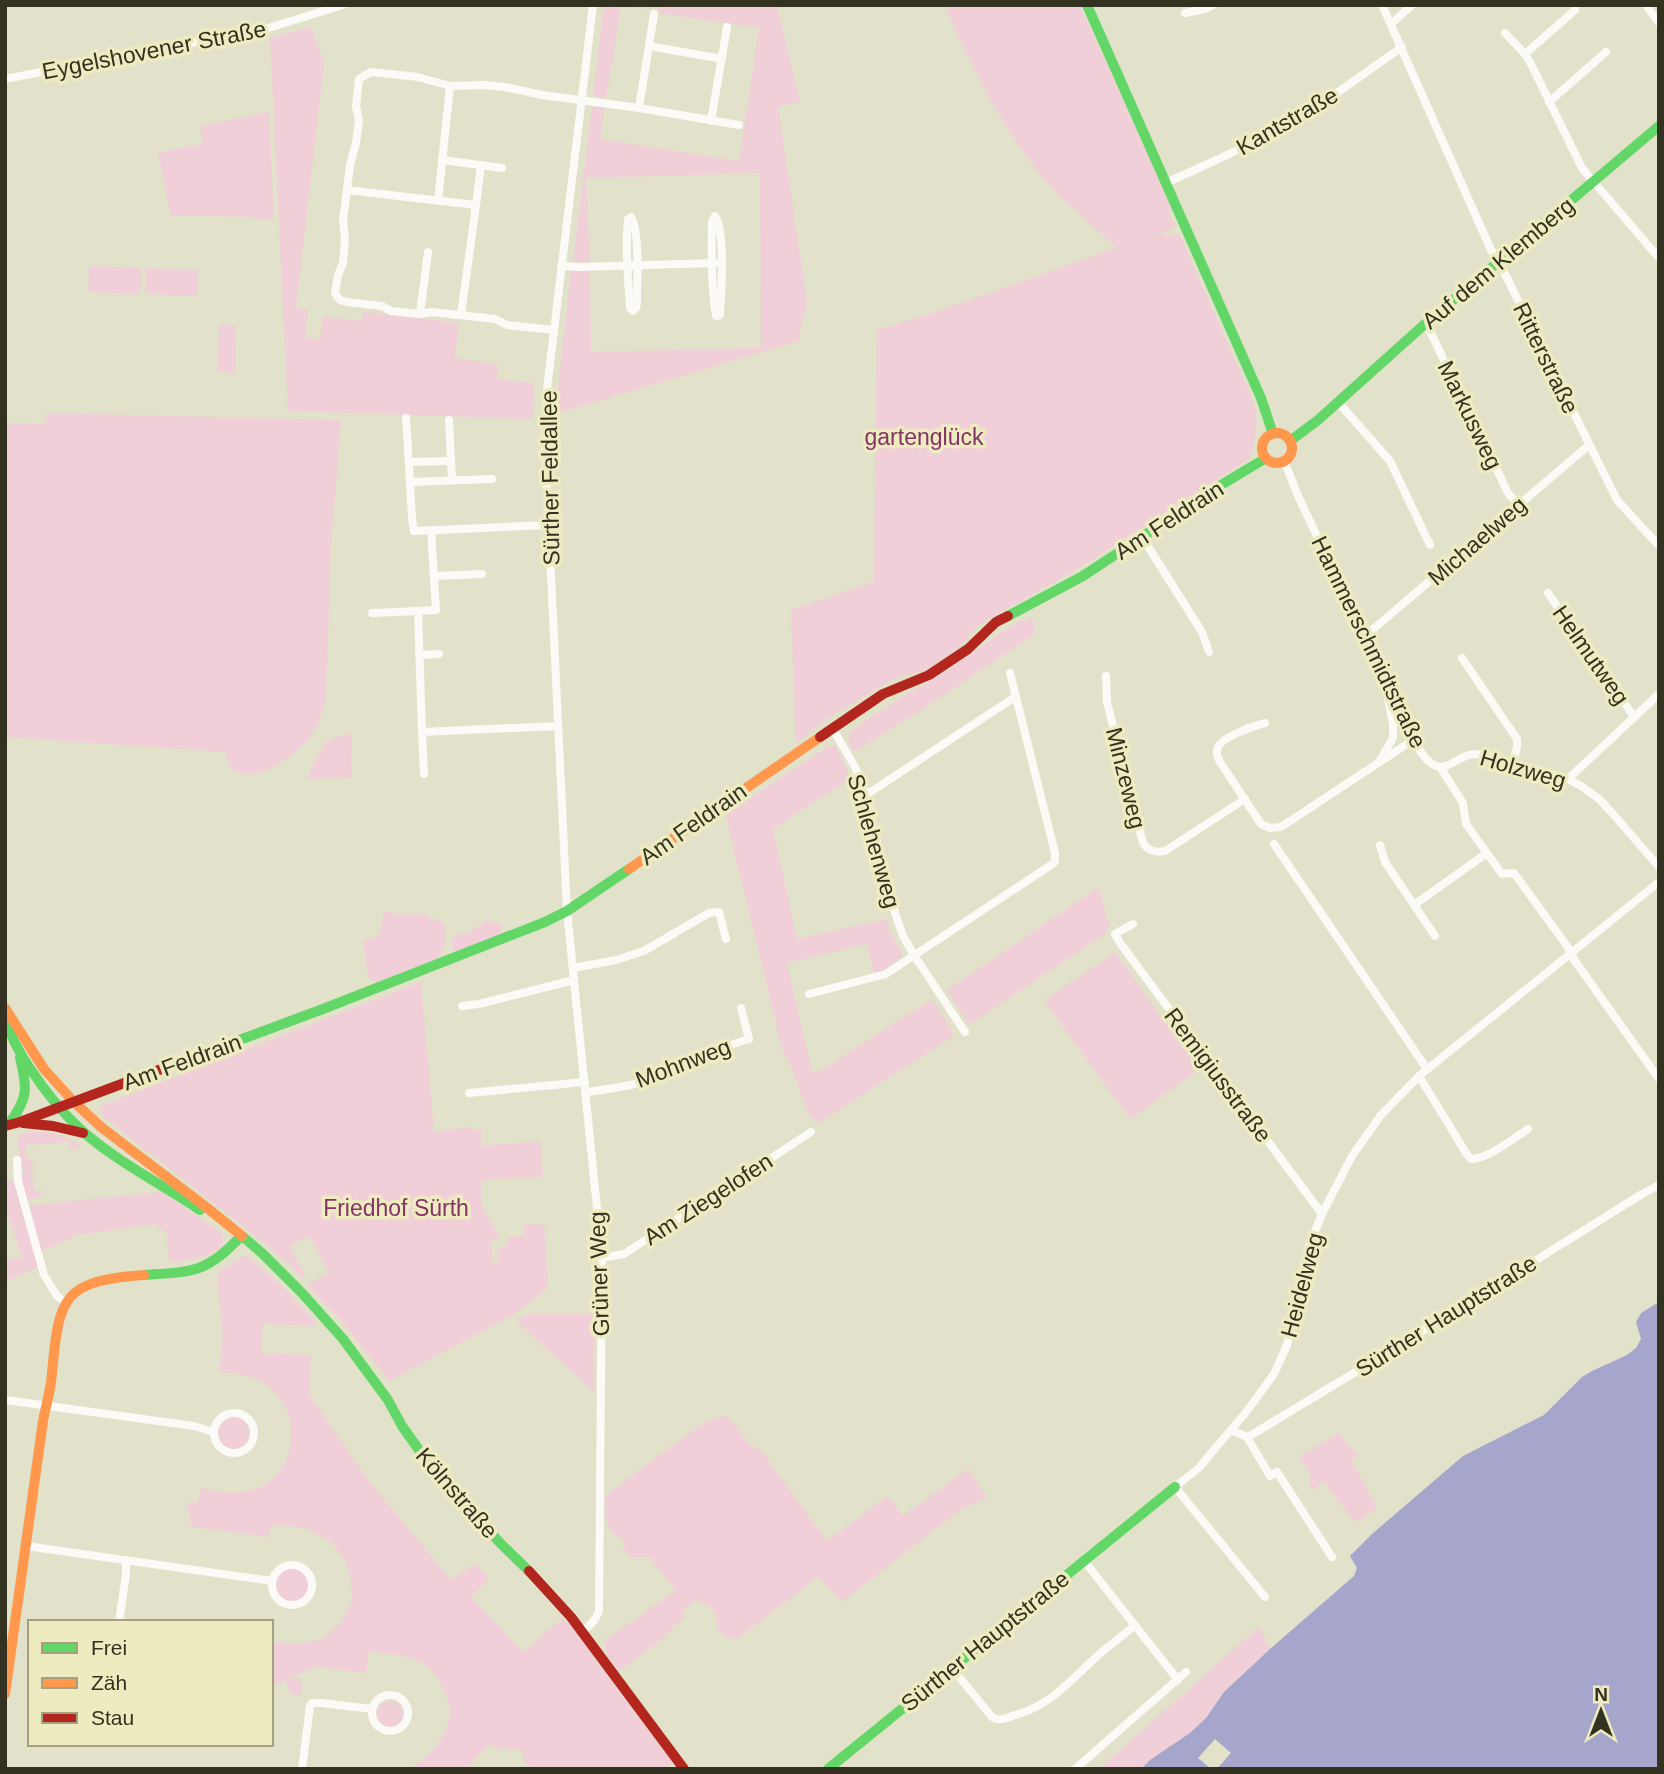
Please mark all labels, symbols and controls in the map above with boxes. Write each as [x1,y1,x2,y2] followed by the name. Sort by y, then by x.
[40,16,268,84] street label: Eygelshovener Straße
[1232,82,1342,160] street label: Kantstraße
[1417,192,1579,334] street label: Auf dem Klemberg
[1508,298,1584,418] street label: Ritterstraße
[1433,356,1507,474] street label: Markusweg
[535,390,565,566] street label: Sürther Feldallee
[865,424,984,450] park label: gartenglück
[1110,475,1228,565] street label: Am Feldrain
[1423,491,1531,591] street label: Michaelweg
[1306,532,1432,752] street label: Hammerschmidtstraße
[1547,600,1635,710] street label: Helmutweg
[1101,725,1151,831] street label: Minzeweg
[1477,744,1569,794] street label: Holzweg
[842,771,906,911] street label: Schlehenweg
[635,778,751,870] street label: Am Feldrain
[1159,1003,1277,1147] street label: Remigiusstraße
[119,1029,245,1095] street label: Am Feldrain
[632,1033,734,1093] street label: Mohnweg
[639,1148,777,1250] street label: Am Ziegelofen
[323,1195,469,1221] park label: Friedhof Sürth
[584,1211,614,1337] street label: Grüner Weg
[1276,1230,1328,1340] street label: Heidelweg
[1351,1250,1541,1382] street label: Sürther Hauptstraße
[411,1443,503,1543] street label: Kölnstraße
[896,1565,1074,1717] street label: Sürther Hauptstraße
[28,1620,273,1746] legend
[91,1636,127,1659] text: Frei
[91,1671,127,1694] text: Zäh
[1566,1676,1636,1746] north arrow
[1594,1684,1608,1705] text: N
[91,1706,134,1729] text: Stau

